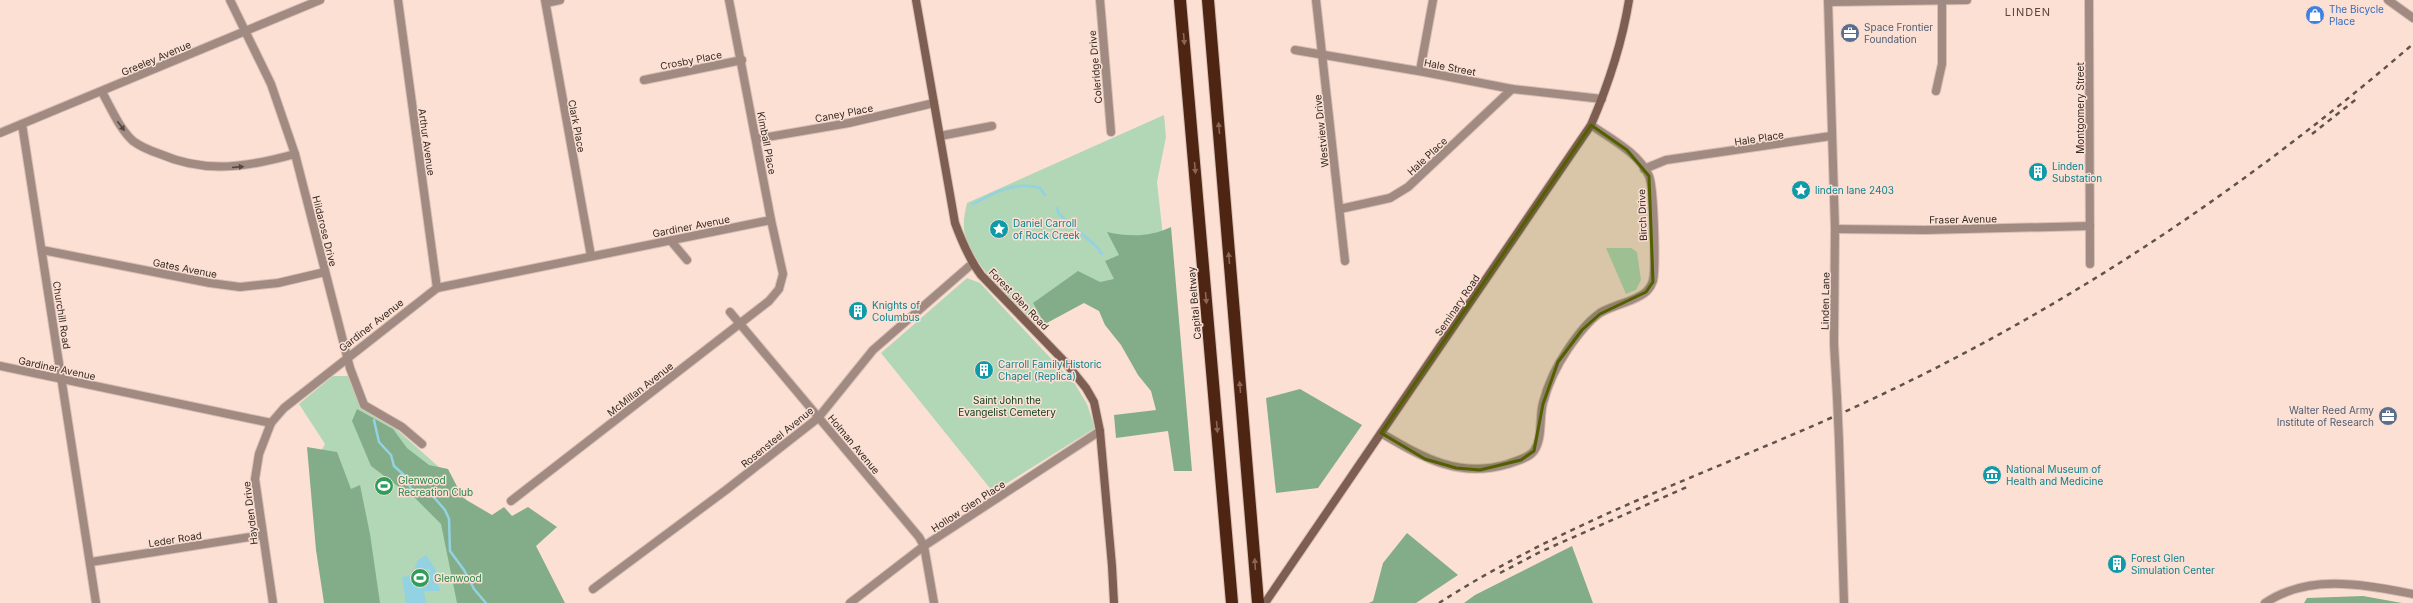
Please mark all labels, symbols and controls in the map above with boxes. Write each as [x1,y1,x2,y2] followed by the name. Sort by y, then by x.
[2329,3,2384,27] place label: The Bicycle Place
[2304,4,2326,26] shop icon: The Bicycle Place
[2005,5,2051,19] district label: LINDEN
[1864,21,1933,45] place label: Space Frontier Foundation
[1839,22,1861,44] office icon: Space Frontier Foundation
[1086,30,1104,104] street label: Coleridge Drive
[1180,33,1187,45] one-way arrow
[119,38,193,78] street label: Greeley Avenue
[659,48,723,72] street label: Crosby Place
[1423,56,1478,78] street label: Hale Street
[2074,62,2086,154] street label: Montgomery Street
[1311,94,1331,168] street label: Westview Drive
[566,99,588,154] street label: Clark Place
[814,101,874,125] street label: Caney Place
[416,108,438,176] street label: Arthur Avenue
[755,111,779,175] street label: Kimball Place
[117,120,125,131] one-way arrow
[1215,122,1222,134] one-way arrow
[1733,128,1785,148] street label: Hale Place
[1405,134,1450,177] street label: Hale Place
[2052,160,2102,184] place label: Linden Substation
[2027,161,2049,183] building icon: Linden Substation
[1191,162,1198,174] one-way arrow
[232,163,244,170] one-way arrow
[1790,179,1812,201] place icon: linden lane 2403
[1815,184,1894,196] place label: linden lane 2403
[1635,189,1649,241] street label: Birch Drive
[310,194,340,268] street label: Hildarose Drive
[1929,212,1997,226] street label: Fraser Avenue
[651,213,731,239] street label: Gardiner Avenue
[1013,217,1080,241] place label: Daniel Carroll of Rock Creek
[988,218,1010,240] place icon: Daniel Carroll of Rock Creek
[1226,252,1233,264] one-way arrow
[152,256,218,280] street label: Gates Avenue
[987,266,1051,332] street label: Forest Glen Road
[1185,266,1203,340] street label: Capital Beltway
[1432,272,1482,338] street label: Seminary Road
[1818,272,1832,330] street label: Linden Lane
[51,280,73,350] street label: Churchill Road
[1203,292,1209,304] one-way arrow
[336,296,406,354] street label: Gardiner Avenue
[872,299,920,323] place label: Knights of Columbus
[847,300,869,322] building icon: Knights of Columbus
[17,354,97,382] street label: Gardiner Avenue
[998,358,1102,382] place label: Carroll Family Historic Chapel (Replica)
[605,359,676,419] street label: McMillan Avenue
[973,359,995,381] building icon: Carroll Family Historic Chapel (Replica)
[1237,381,1244,393] one-way arrow
[958,394,1056,418] park label: Saint John the Evangelist Cemetery
[738,404,816,470] street label: Rosensteel Avenue
[2277,404,2374,428] place label: Walter Reed Army Institute of Research
[2377,405,2399,427] office icon: Walter Reed Army Institute of Research
[826,412,883,476] street label: Holman Avenue
[1214,421,1221,433] one-way arrow
[2006,463,2103,487] place label: National Museum of Health and Medicine
[1981,464,2003,486] museum icon: National Museum of Health and Medicine
[398,474,473,498] place label: Glenwood Recreation Club
[373,475,395,497] sports icon: Glenwood Recreation Club
[929,478,1007,534] street label: Hollow Glen Place
[240,480,260,545] street label: Hayden Drive
[147,529,203,549] street label: Leder Road
[2131,552,2215,576] place label: Forest Glen Simulation Center
[2106,553,2128,575] building icon: Forest Glen Simulation Center
[1252,558,1259,570] one-way arrow
[409,567,431,589] sports icon: Glenwood
[434,572,482,584] place label: Glenwood

